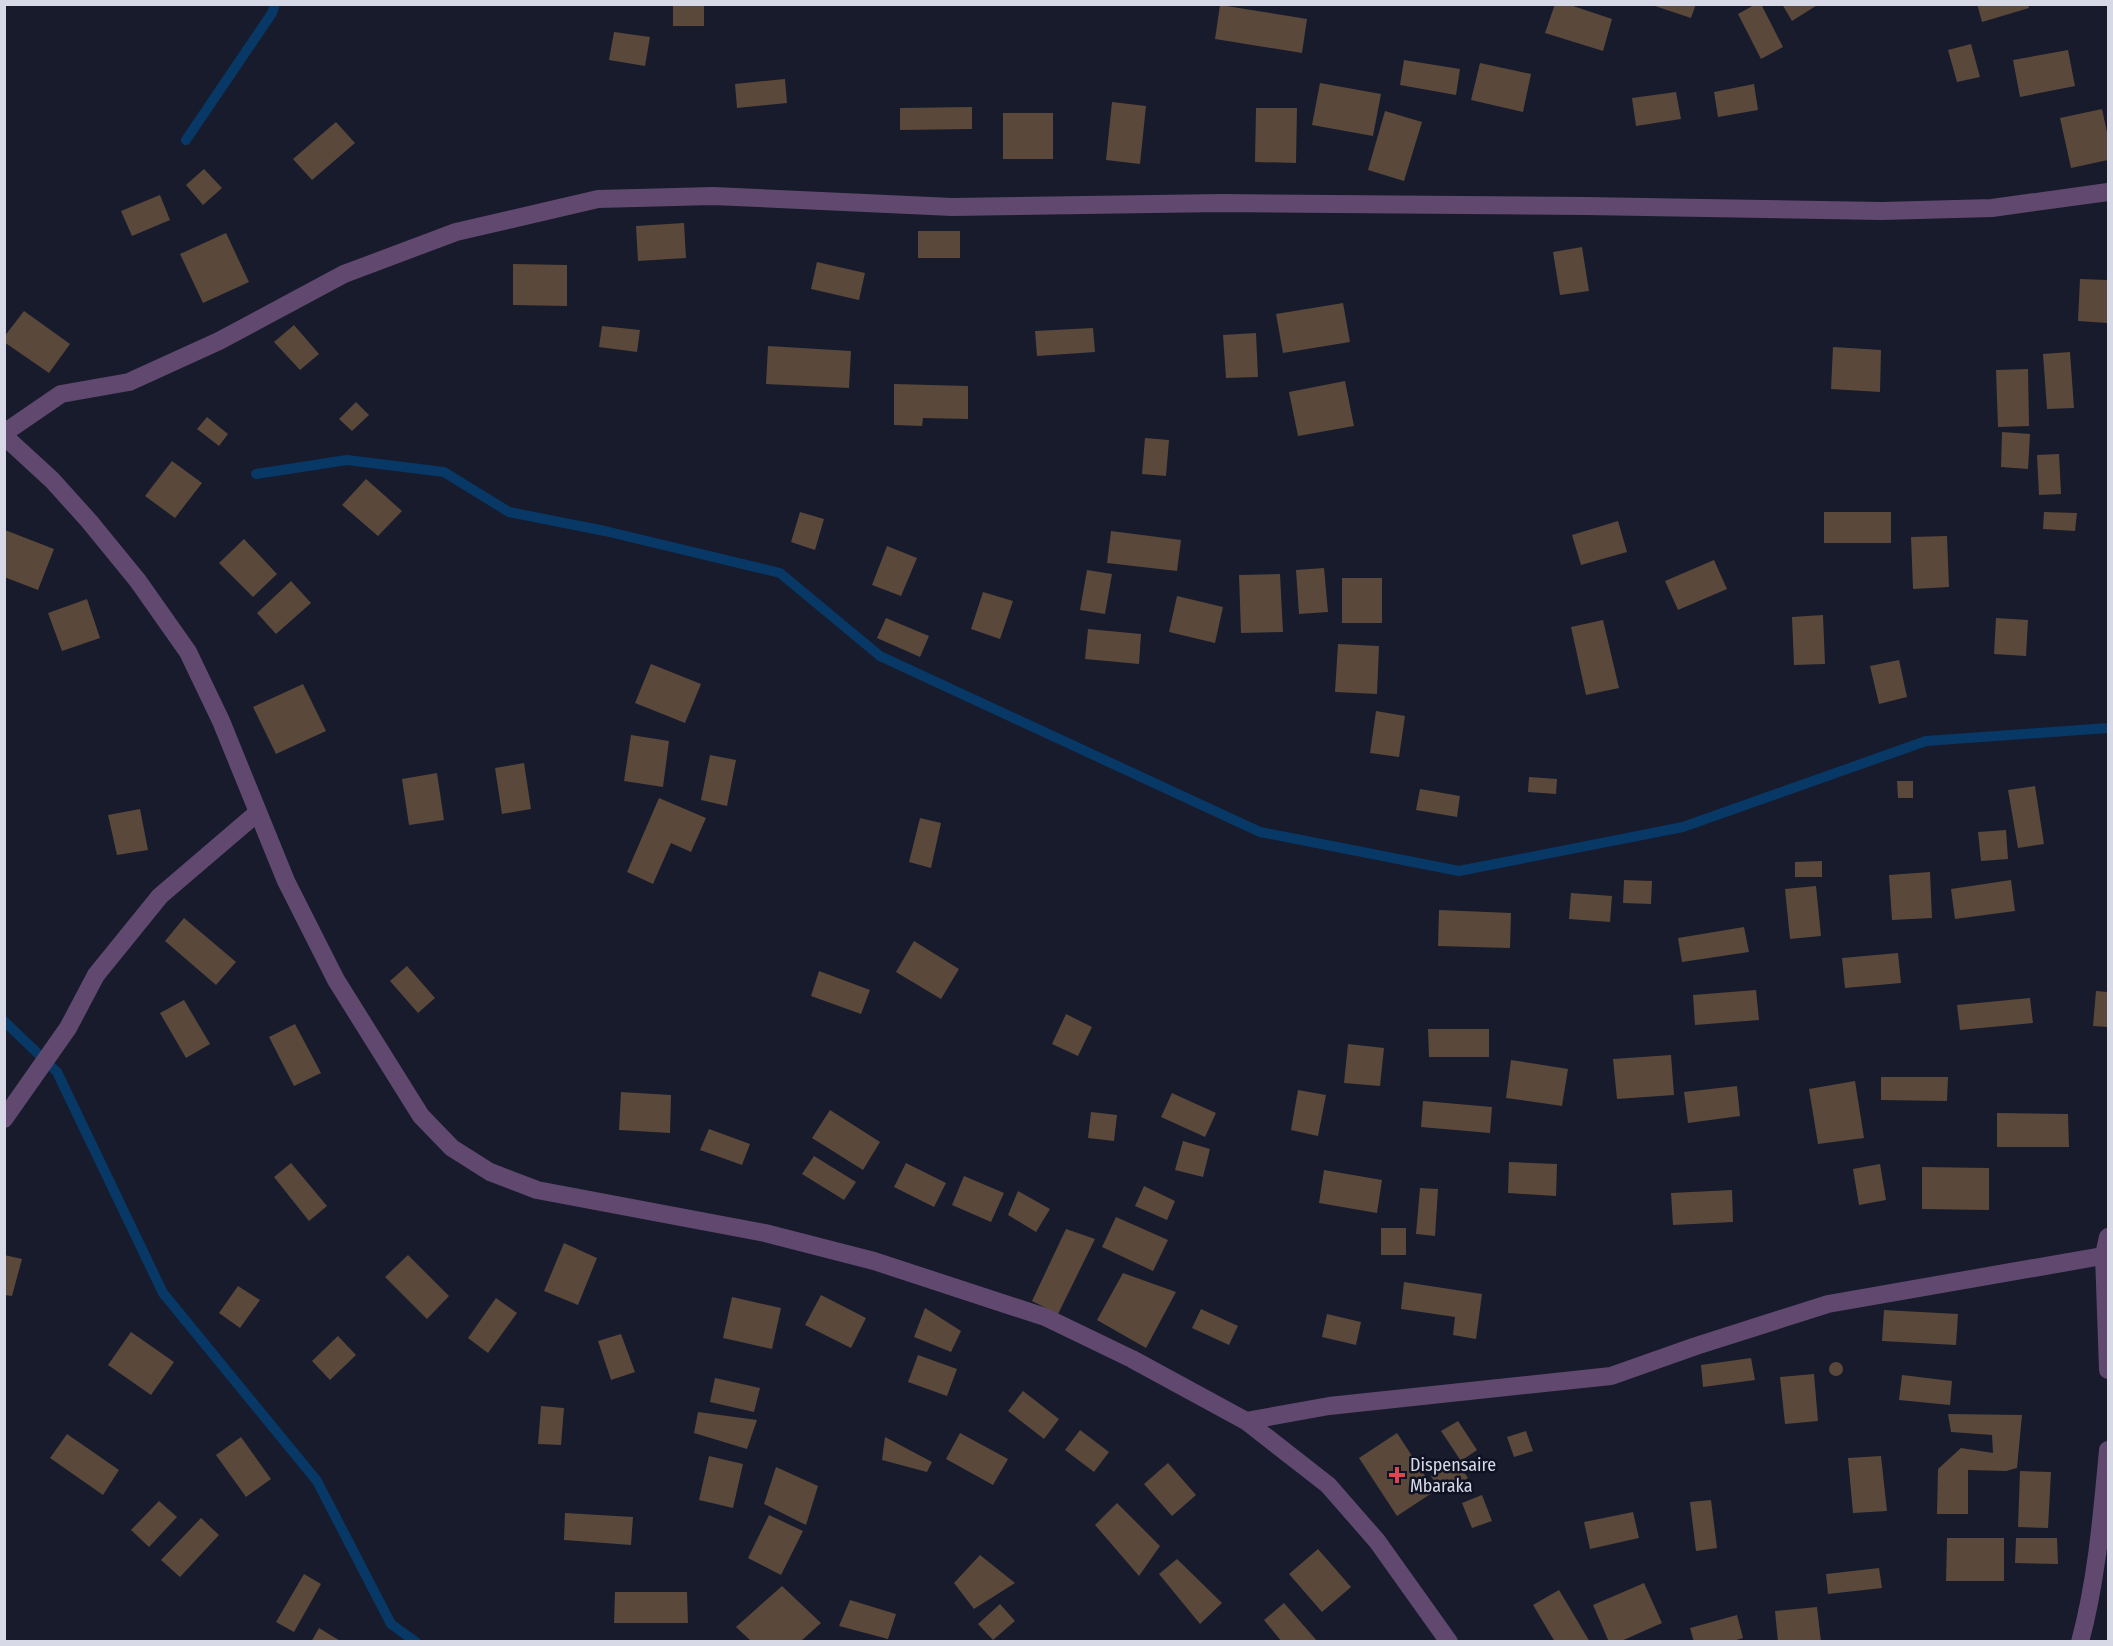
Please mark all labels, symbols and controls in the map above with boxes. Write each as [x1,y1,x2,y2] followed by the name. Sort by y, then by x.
[1410,1454,1496,1497] place label: Dispensaire Mbaraka
[1388,1466,1406,1484] marker: Dispensaire Mbaraka

